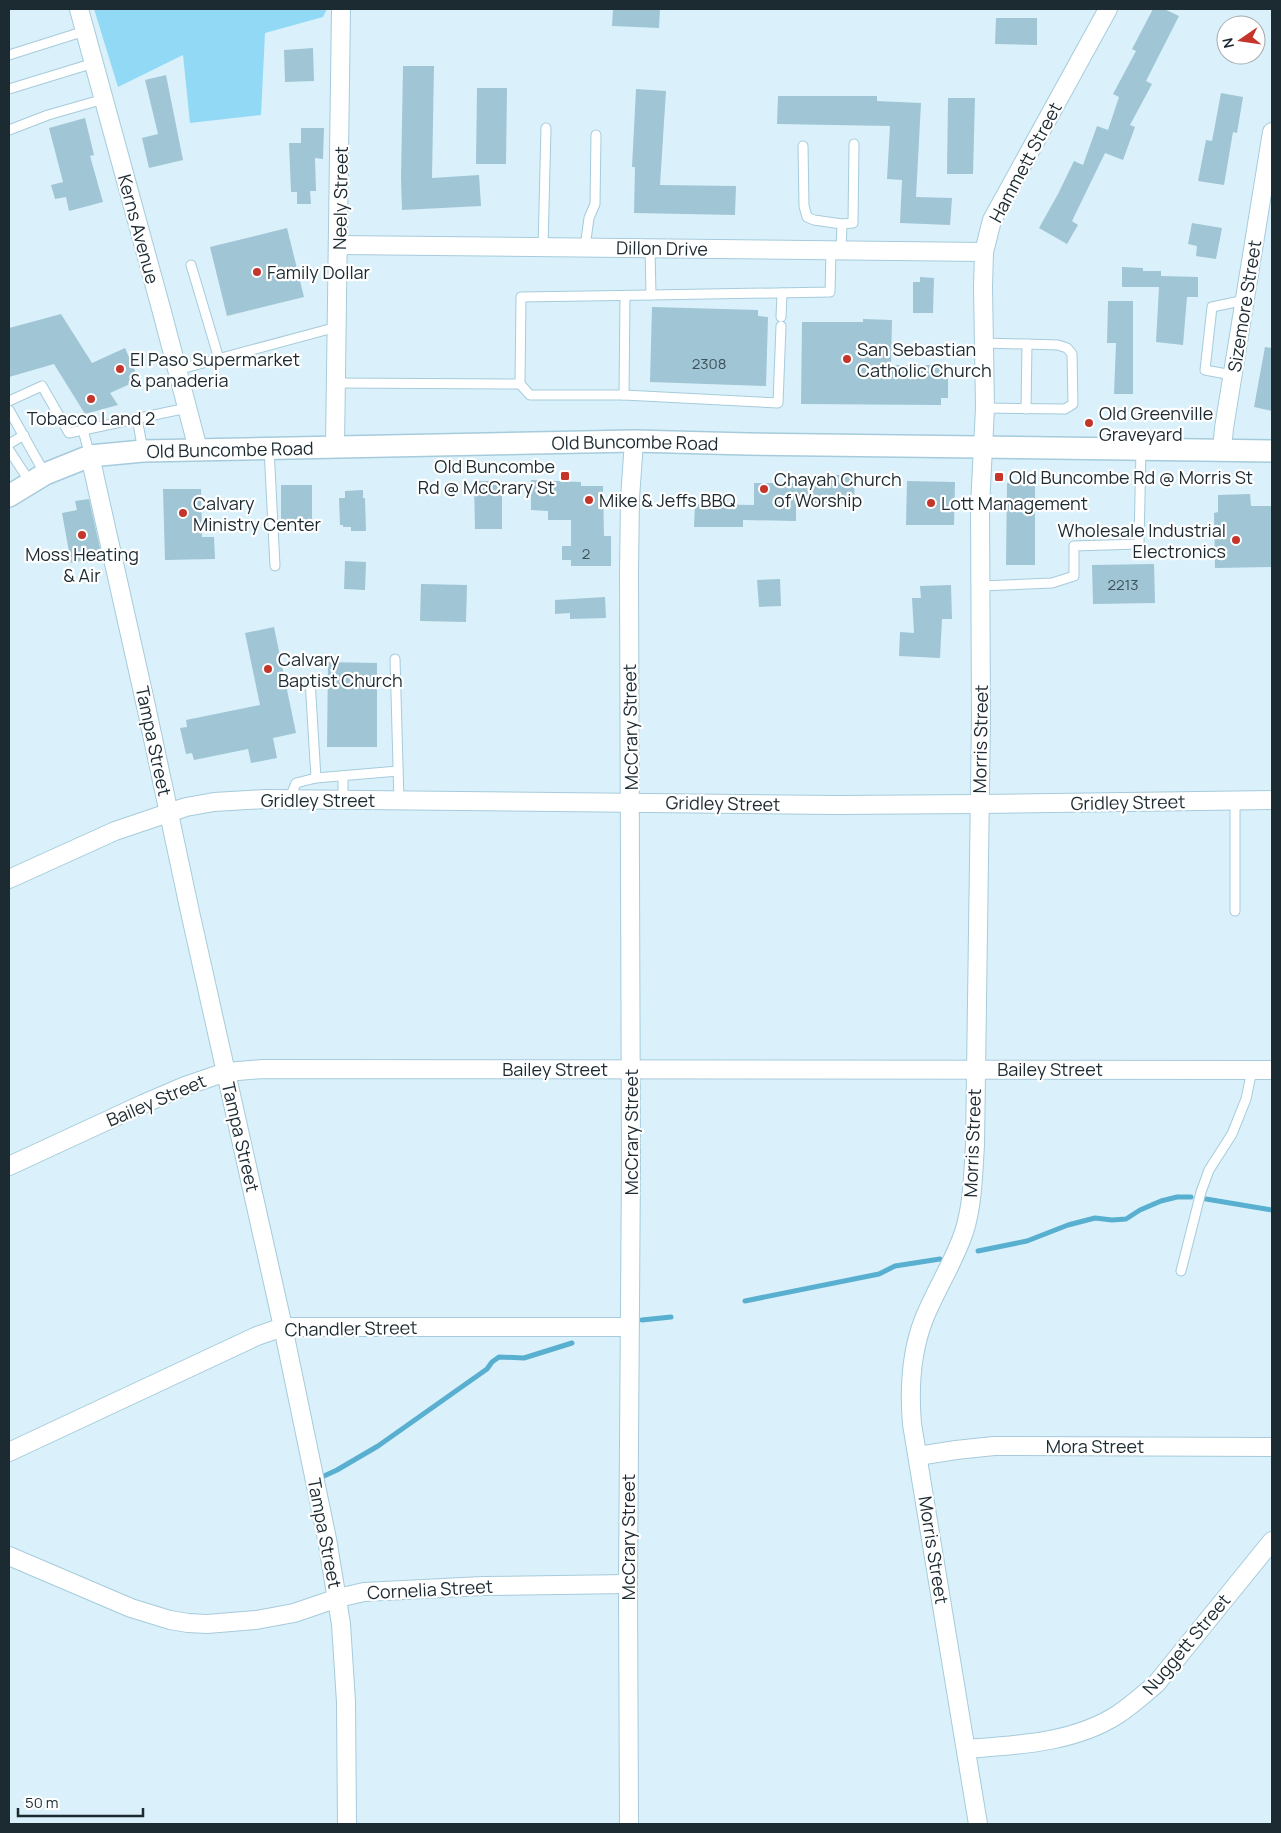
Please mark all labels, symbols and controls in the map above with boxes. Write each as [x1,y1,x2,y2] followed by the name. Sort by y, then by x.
[1216,15,1266,65] north arrow
[1217,36,1238,50] text: N
[983,98,1067,226] street label: Hammett Street
[327,146,353,250] street label: Neely Street
[113,172,165,286] street label: Kerns Avenue
[616,235,708,261] street label: Dillon Drive
[1222,238,1266,374] street label: Sizemore Street
[267,260,371,284] place label: Family Dollar
[251,266,263,278] marker: Family Dollar
[857,337,992,382] place label: San Sebastian Catholic Church
[130,347,300,392] place label: El Paso Supermarket & panaderia
[692,353,726,374] house number: 2308
[841,353,853,365] marker: San Sebastian Catholic Church
[114,363,126,375] marker: El Paso Supermarket & panaderia
[85,393,97,405] marker: Tobacco Land 2
[1099,401,1213,446] place label: Old Greenville Graveyard
[27,406,155,430] place label: Tobacco Land 2
[1083,417,1095,429] marker: Old Greenville Graveyard
[551,429,719,455] street label: Old Buncombe Road
[146,436,314,463] street label: Old Buncombe Road
[418,454,555,499] place label: Old Buncombe Rd @ McCrary St
[1009,465,1253,489] place label: Old Buncombe Rd @ Morris St
[774,467,902,512] place label: Chayah Church of Worship
[559,470,571,482] marker: Old Buncombe Rd @ McCrary St
[993,471,1005,483] marker: Old Buncombe Rd @ Morris St
[758,483,770,495] marker: Chayah Church of Worship
[599,488,735,512] place label: Mike & Jeffs BBQ
[193,491,322,536] place label: Calvary Ministry Center
[941,491,1088,515] place label: Lott Management
[583,494,595,506] marker: Mike & Jeffs BBQ
[925,497,937,509] marker: Lott Management
[177,507,189,519] marker: Calvary Ministry Center
[1058,518,1226,563] place label: Wholesale Industrial Electronics
[76,529,88,541] marker: Moss Heating & Air
[1230,534,1242,546] marker: Wholesale Industrial Electronics
[25,542,139,587] place label: Moss Heating & Air
[582,543,590,564] house number: 2
[1107,574,1139,595] house number: 2213
[278,647,403,692] place label: Calvary Baptist Church
[262,663,274,675] marker: Calvary Baptist Church
[617,664,643,790] street label: McCrary Street
[131,684,177,798] street label: Tampa Street
[967,684,993,794] street label: Morris Street
[261,788,375,812] street label: Gridley Street
[1071,789,1185,815] street label: Gridley Street
[666,790,780,816] street label: Gridley Street
[502,1057,608,1081] street label: Bailey Street
[997,1057,1103,1081] street label: Bailey Street
[103,1068,209,1132] street label: Bailey Street
[619,1069,643,1195] street label: McCrary Street
[217,1080,265,1194] street label: Tampa Street
[958,1088,986,1198] street label: Morris Street
[285,1315,417,1341] street label: Chandler Street
[1046,1434,1144,1458] street label: Mora Street
[616,1474,640,1600] street label: McCrary Street
[303,1476,347,1590] street label: Tampa Street
[914,1494,954,1606] street label: Morris Street
[366,1574,494,1604] street label: Cornelia Street
[1137,1589,1235,1699] street label: Nuggett Street
[18,1786,142,1818] scale bar
[25,1792,59,1813] text: 50 m

